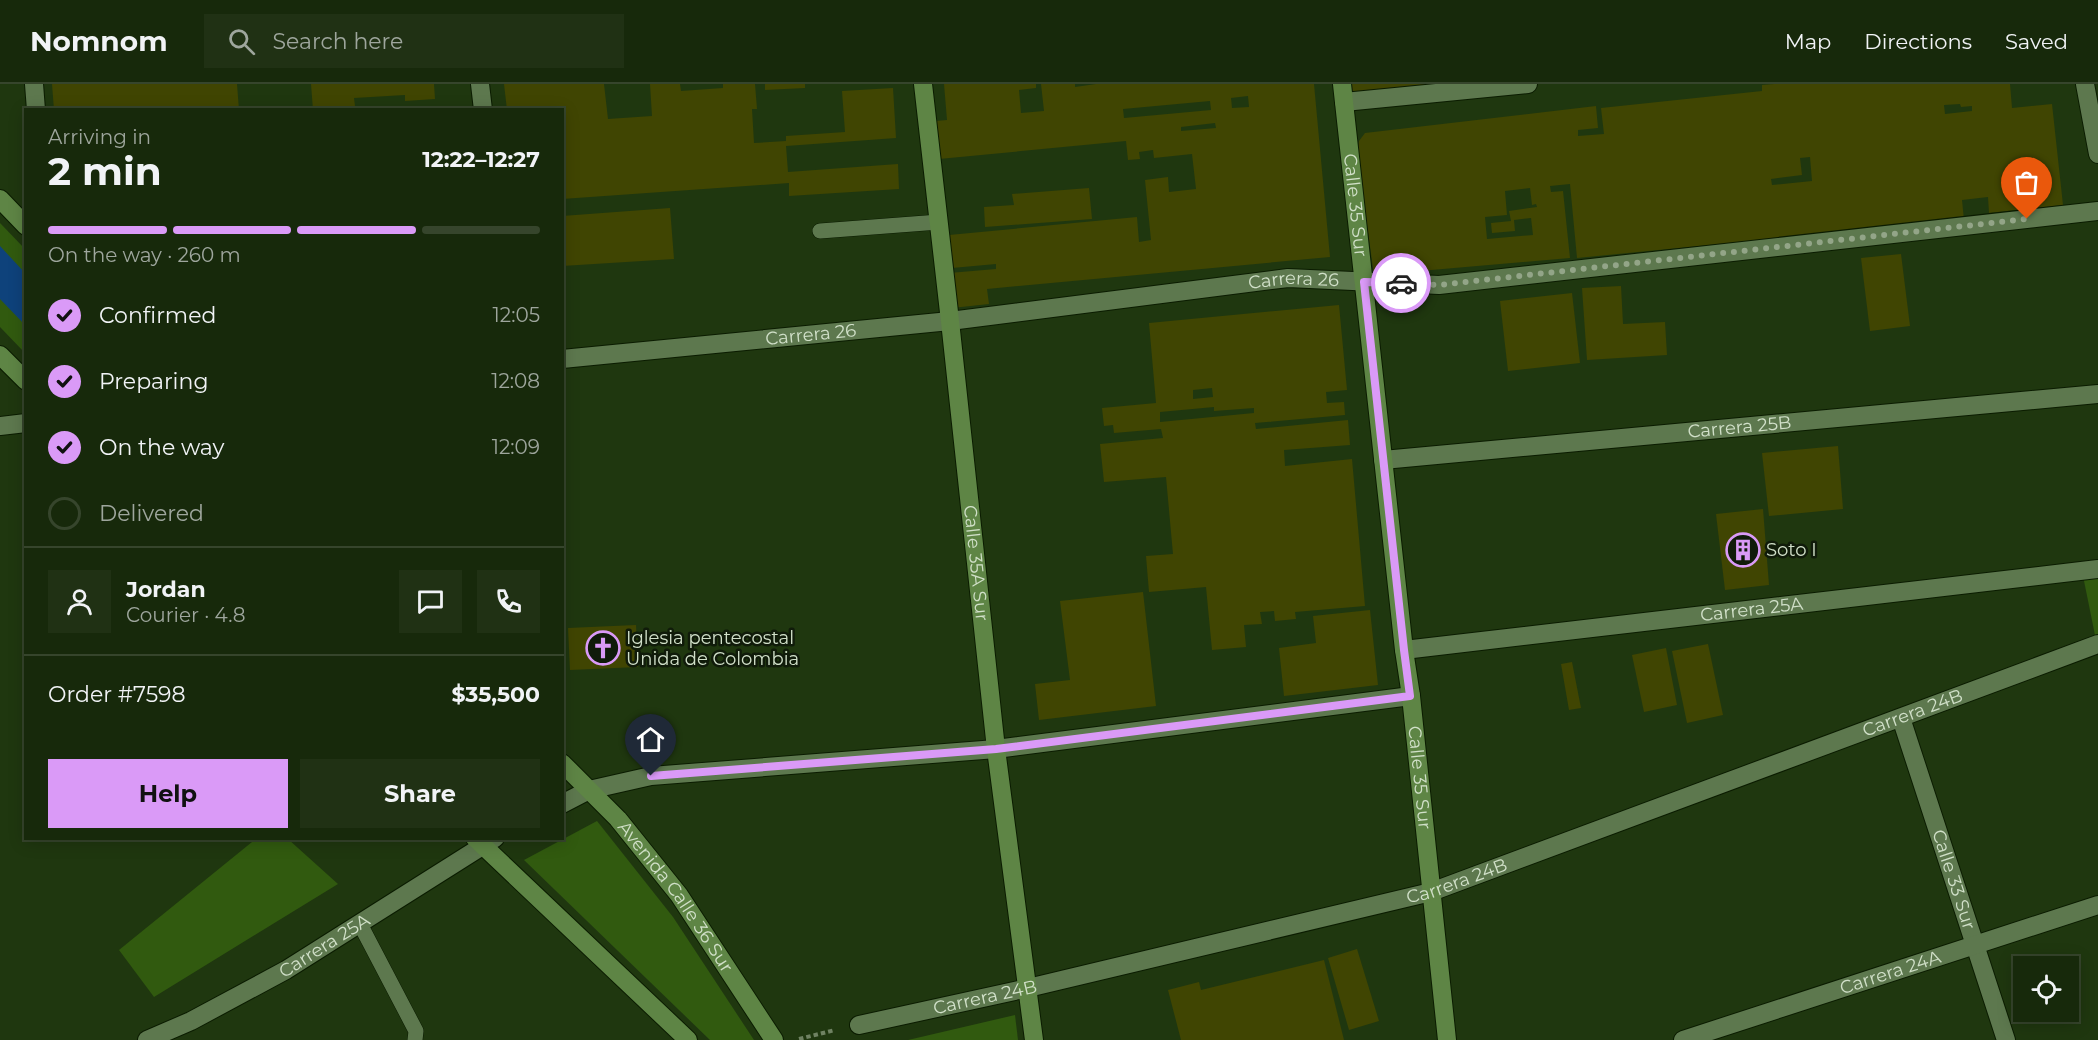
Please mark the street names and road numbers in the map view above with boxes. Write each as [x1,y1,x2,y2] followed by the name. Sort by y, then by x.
[1339,152,1372,258] street label: Calle 35 Sur
[1247,267,1340,294] street label: Carrera 26
[764,319,857,350] street label: Carrera 26
[1687,411,1792,443] street label: Carrera 25B
[959,504,993,622] street label: Calle 35A Sur
[1699,592,1804,626] street label: Carrera 25A
[1859,684,1966,742] street label: Carrera 24B
[1403,725,1436,830] street label: Calle 35 Sur
[613,817,738,977] street label: Avenida Calle 36 Sur
[1927,827,1980,932] street label: Calle 33 Sur
[1404,854,1510,908] street label: Carrera 24B
[275,909,374,983] street label: Carrera 25A
[1837,946,1944,999] street label: Carrera 24A
[931,975,1039,1019] street label: Carrera 24B

